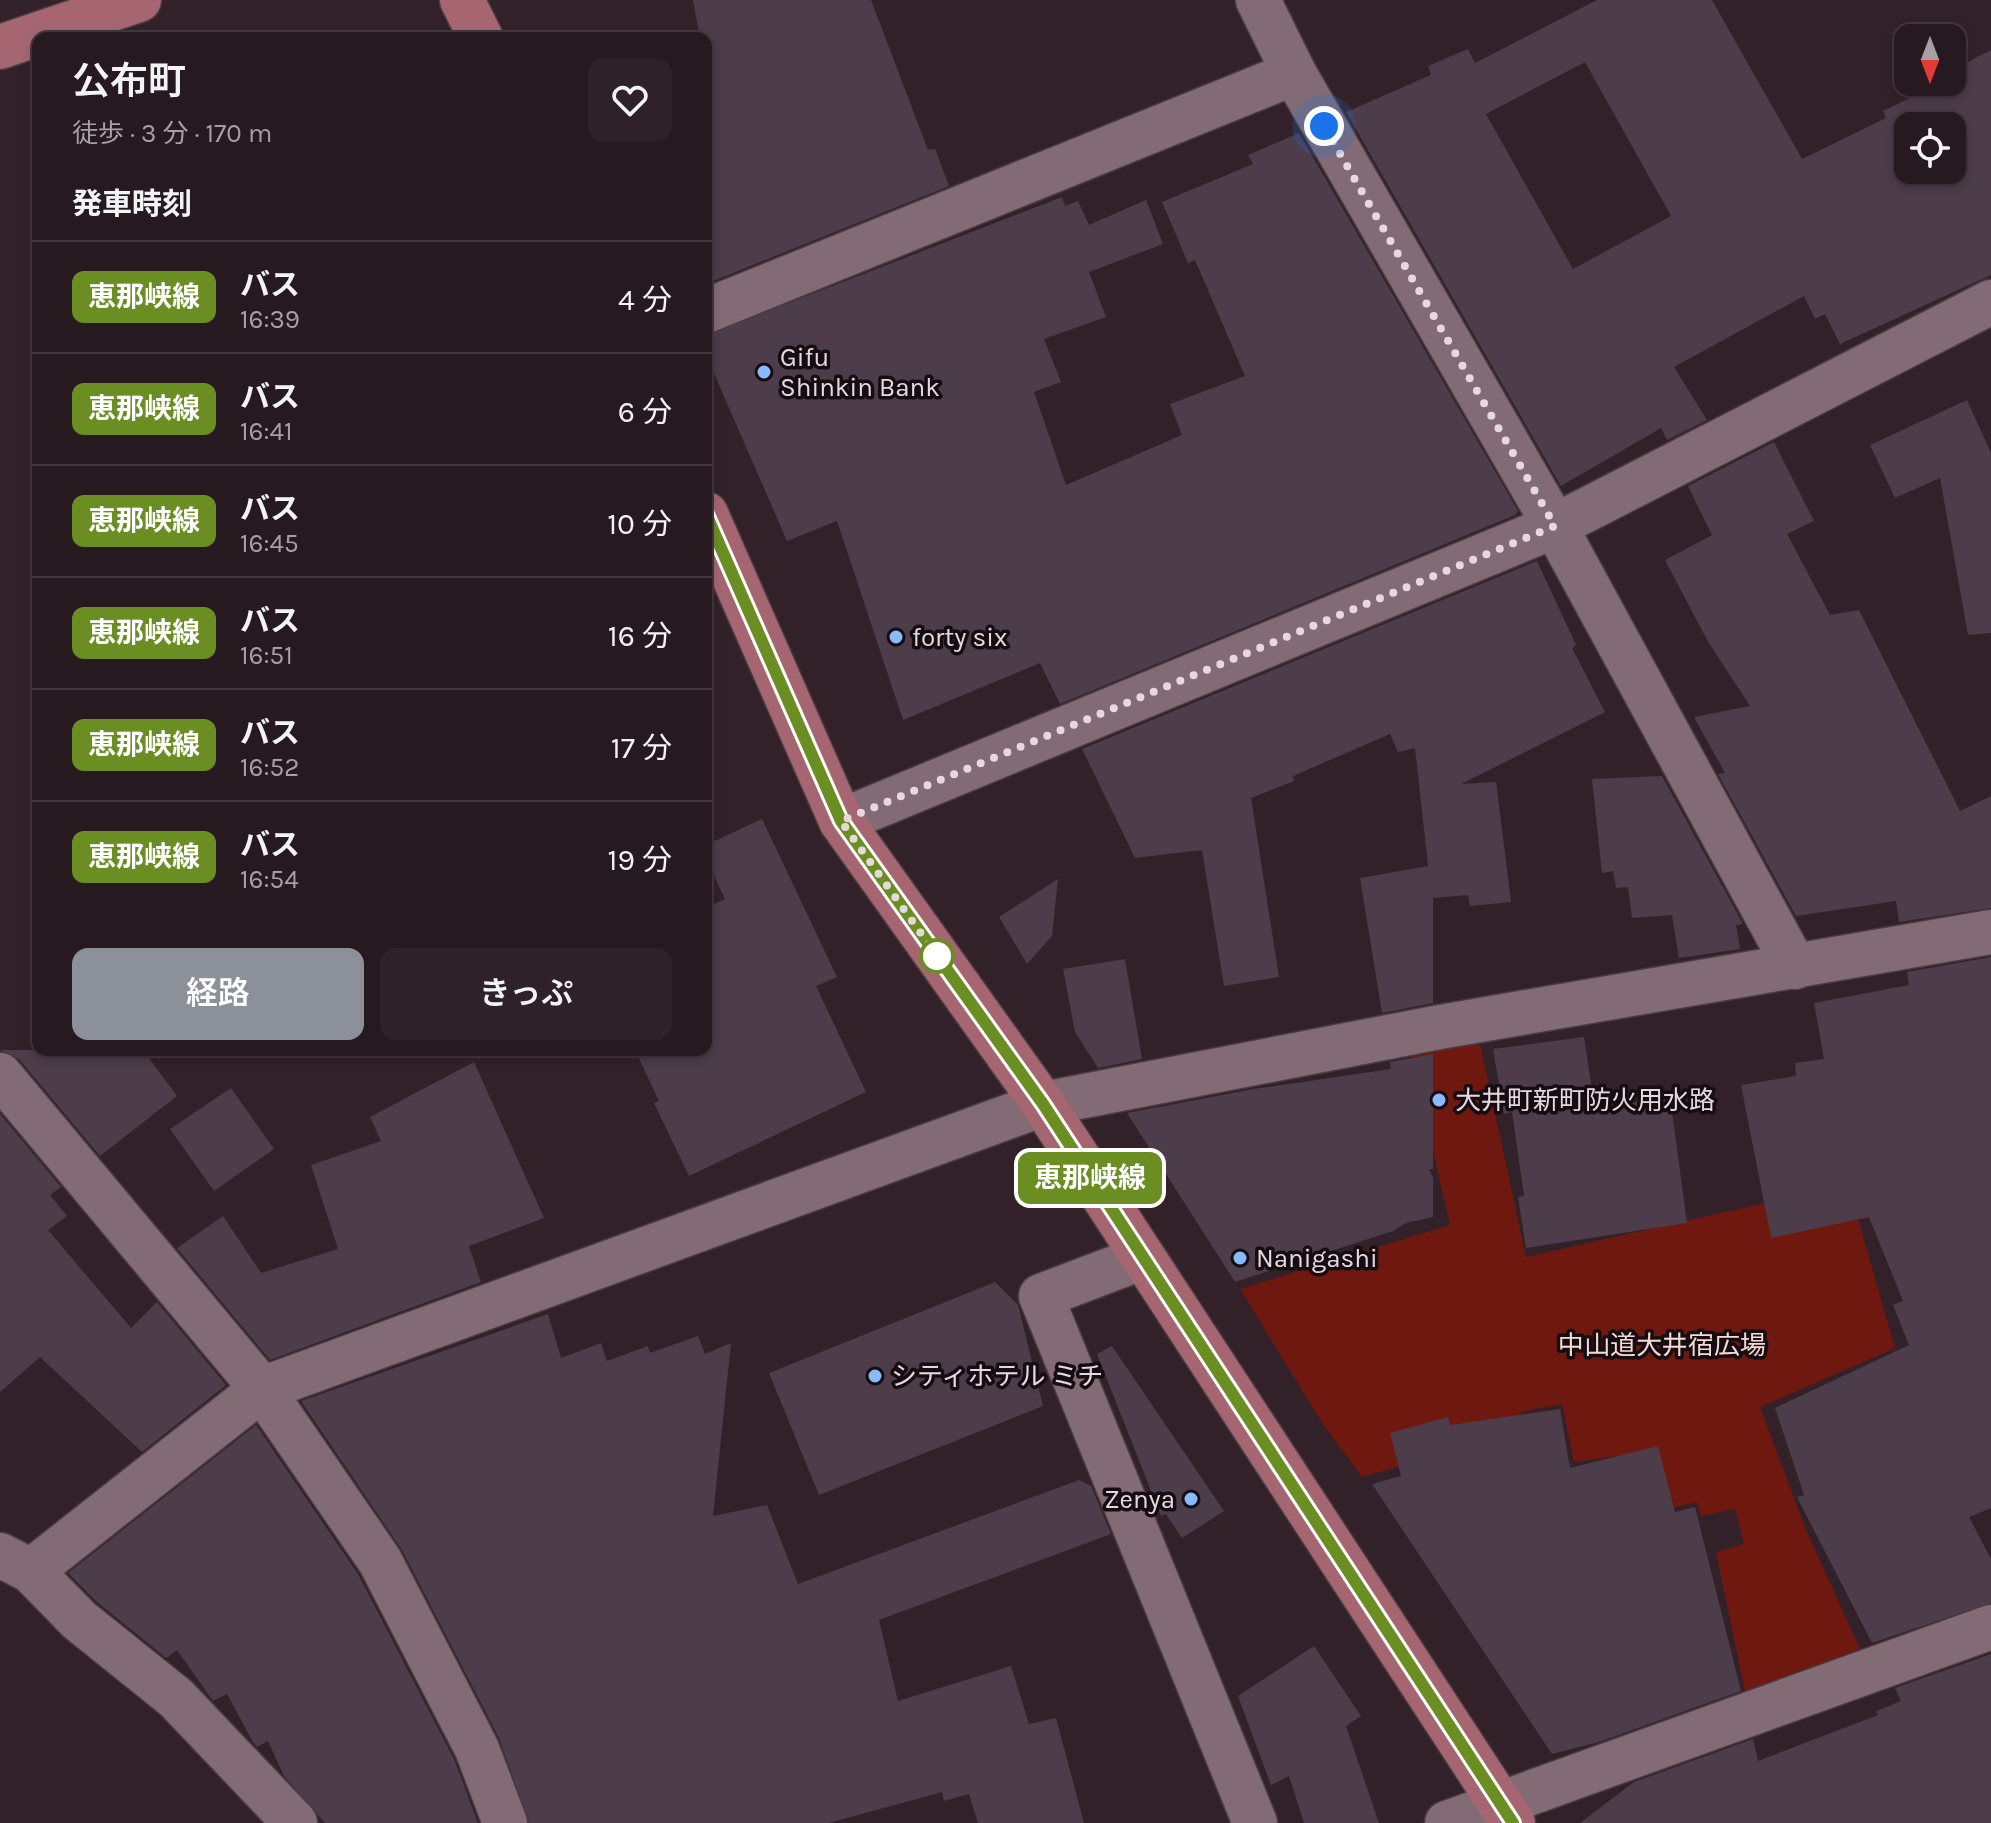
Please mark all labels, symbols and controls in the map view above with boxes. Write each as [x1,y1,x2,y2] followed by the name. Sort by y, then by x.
[1894,24,1966,96] north arrow
[1894,24,1966,184] map controls
[588,58,672,142] button: heart
[72,59,186,104] text: 公布町
[1304,106,1344,146] your location
[1894,112,1966,184] button: locate
[72,118,272,149] text: 徒歩 · 3 分 · 170 m
[72,186,192,222] text: 発車時刻
[240,267,300,303] text: バス
[88,280,200,313] text: 恵那峡線
[618,282,672,318] text: 4 分
[240,304,300,335] text: 16:39
[780,342,940,403] place label: Gifu Shinkin Bank
[755,363,773,381] marker: Gifu Shinkin Bank
[240,379,300,415] text: バス
[88,392,200,425] text: 恵那峡線
[618,394,672,430] text: 6 分
[240,416,293,447] text: 16:41
[240,491,300,527] text: バス
[88,504,200,537] text: 恵那峡線
[607,506,672,542] text: 10 分
[240,528,299,559] text: 16:45
[240,603,300,639] text: バス
[88,616,200,649] text: 恵那峡線
[608,618,672,654] text: 16 分
[912,622,1007,653] place label: forty six
[887,628,905,646] marker: forty six
[240,640,293,671] text: 16:51
[240,715,300,751] text: バス
[88,728,200,761] text: 恵那峡線
[611,730,672,766] text: 17 分
[240,752,299,783] text: 16:52
[240,827,300,863] text: バス
[88,840,200,873] text: 恵那峡線
[608,842,672,878] text: 19 分
[240,864,299,895] text: 16:54
[920,939,954,973] unlabelled marker
[72,948,364,1040] button: 経路
[380,948,672,1040] button: きっぷ
[1455,1085,1715,1116] place label: 大井町新町防火用水路
[1430,1091,1448,1109] marker: 大井町新町防火用水路
[1034,1152,1146,1204] line badge: 恵那峡線
[1034,1161,1146,1194] text: 恵那峡線
[1256,1243,1378,1274] place label: Nanigashi
[1231,1249,1249,1267] marker: Nanigashi
[1558,1330,1766,1361] park label: 中山道大井宿広場
[891,1361,1104,1392] place label: シティホテル ミチ
[866,1367,884,1385] marker: シティホテル ミチ
[1104,1484,1175,1515] place label: Zenya
[1182,1490,1200,1508] marker: Zenya

